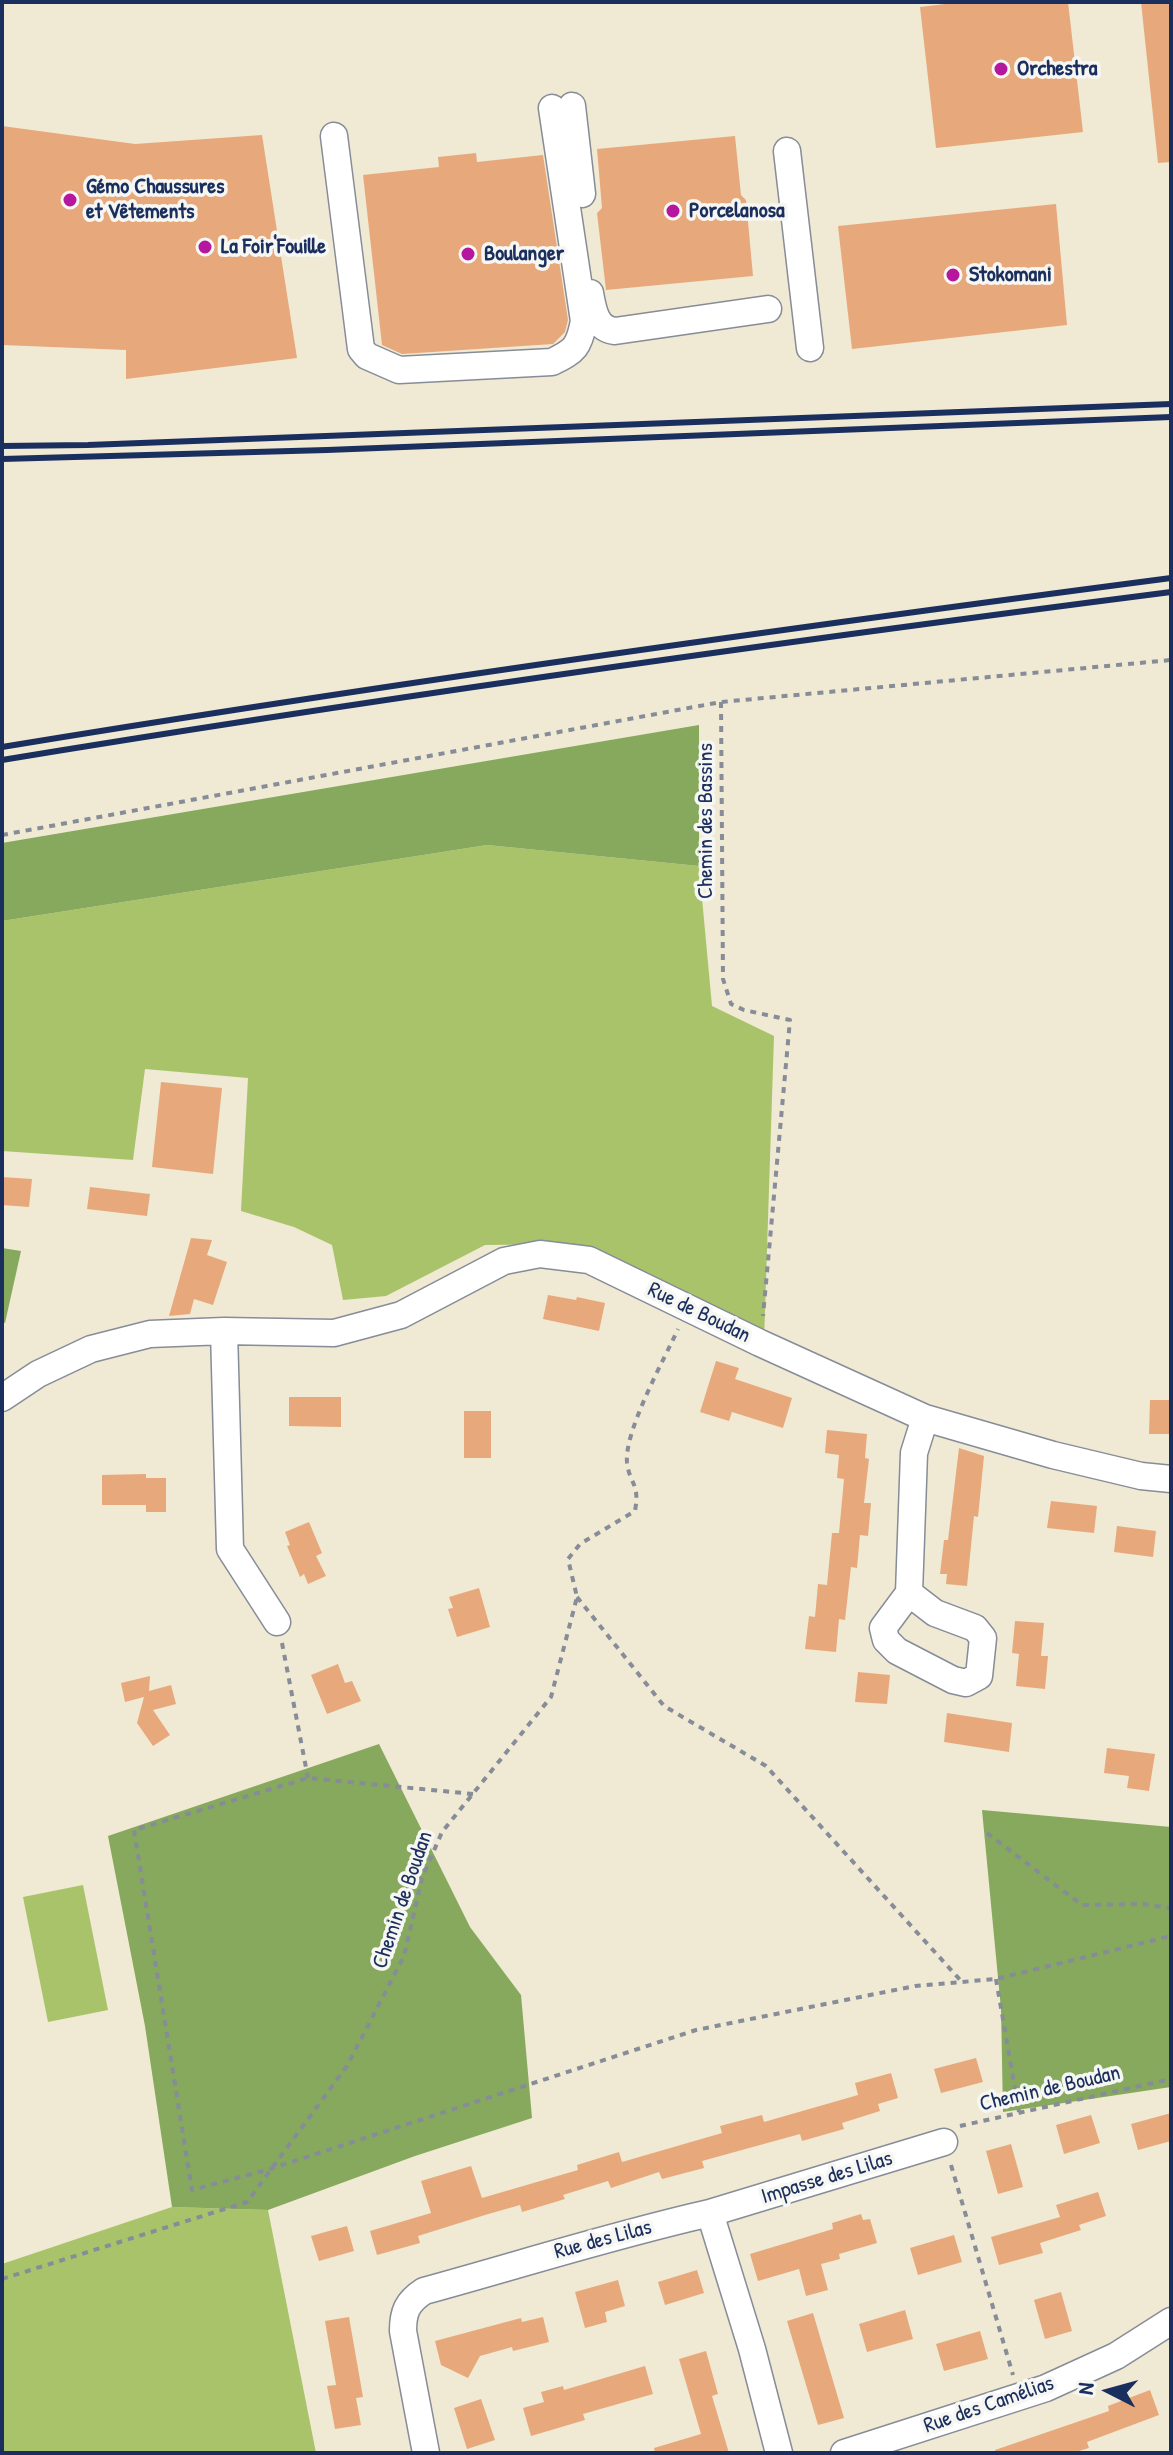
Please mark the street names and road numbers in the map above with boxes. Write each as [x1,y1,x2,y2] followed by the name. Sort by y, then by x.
[693,743,719,899] street label: Chemin des Bassins
[643,1277,755,1349] street label: Rue de Boudan
[367,1828,439,1972] street label: Chemin de Boudan
[977,2060,1123,2118] street label: Chemin de Boudan
[758,2146,896,2210] street label: Impasse des Lilas
[552,2214,654,2266] street label: Rue des Lilas
[921,2370,1057,2440] street label: Rue des Camélias

